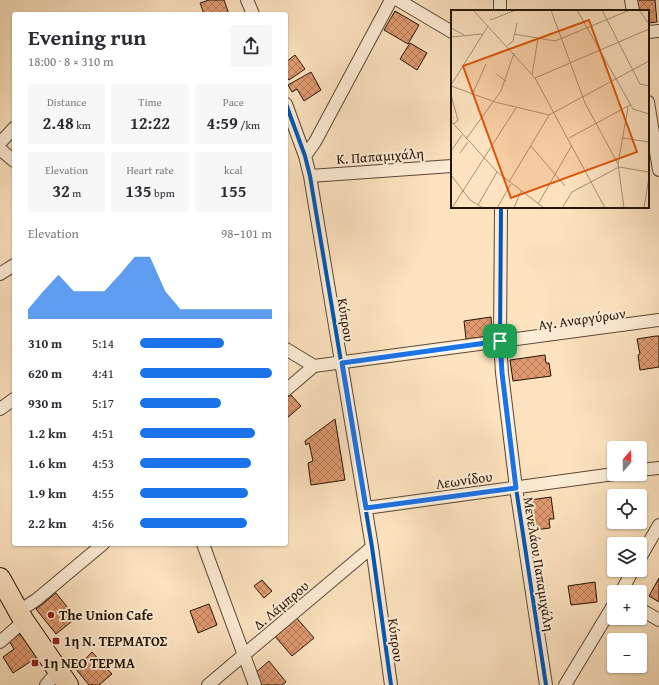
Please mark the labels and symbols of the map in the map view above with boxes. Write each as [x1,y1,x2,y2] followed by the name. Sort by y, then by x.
[451,10,649,208] inset map
[336,143,424,169] street label: Κ. Παπαμιχάλη
[333,297,359,343] street label: Κύπρου
[537,303,627,335] street label: Αγ. Αναργύρων
[483,324,517,358] pin
[607,441,647,481] north arrow
[434,466,494,494] street label: Λεωνίδου
[518,495,560,633] street label: Μενελάου Παπαμιχάλη
[249,576,313,634] street label: Δ. Λάμπρου
[59,605,153,625] place label: The Union Cafe
[46,610,56,620] marker: The Union Cafe
[383,617,409,663] street label: Κύπρου
[64,631,168,651] place label: 1η Ν. ΤΕΡΜΑΤΟΣ
[51,636,61,646] marker: 1η Ν. ΤΕΡΜΑΤΟΣ
[43,653,135,673] place label: 1η ΝΕΟ ΤΕΡΜΑ
[30,658,40,668] marker: 1η ΝΕΟ ΤΕΡΜΑ

